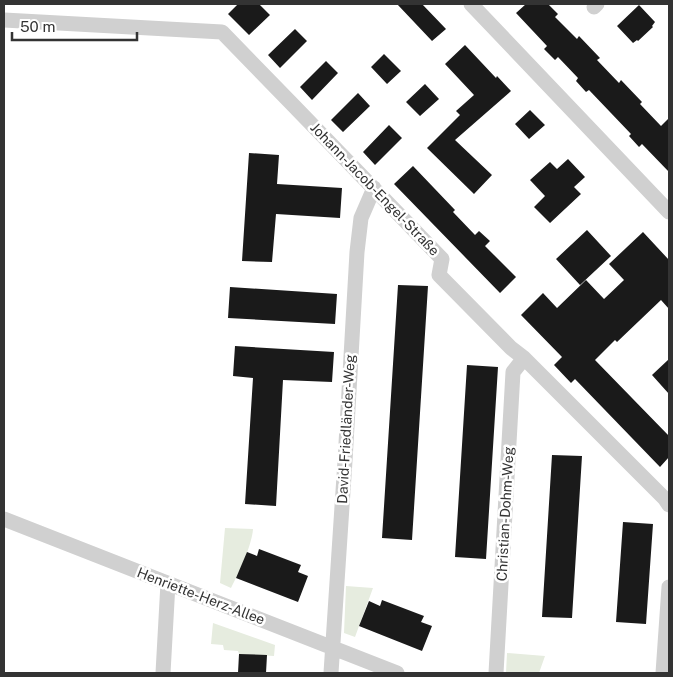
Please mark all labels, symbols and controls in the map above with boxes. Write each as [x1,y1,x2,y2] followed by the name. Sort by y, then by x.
[12,10,138,42] scale bar
[20,18,55,35] text: 50 m
[307,119,443,259] street label: Johann-Jacob-Engel-Straße
[334,354,358,504] street label: David-Friedländer-Weg
[493,446,517,582] street label: Christian-Dohm-Weg
[135,564,267,628] street label: Henriette-Herz-Allee

